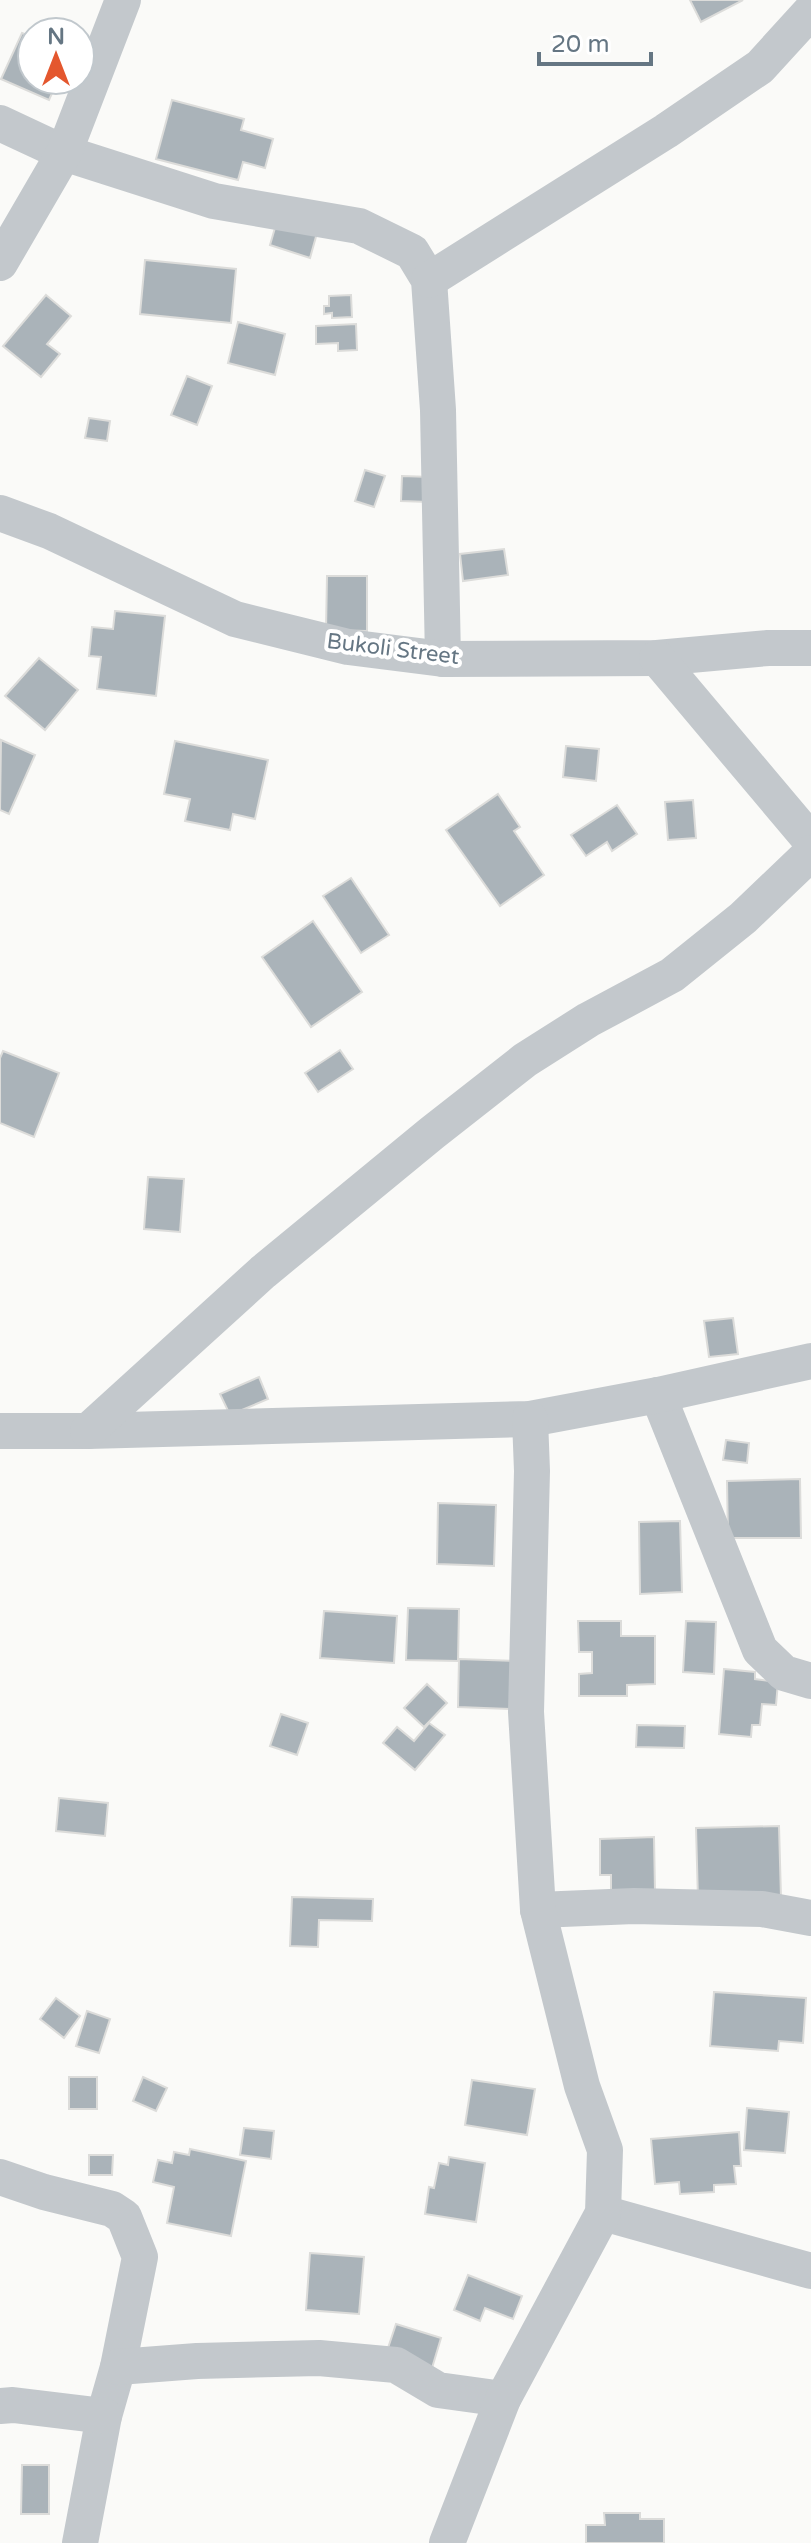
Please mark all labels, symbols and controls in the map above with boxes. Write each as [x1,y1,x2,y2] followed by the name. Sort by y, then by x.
[16,16,96,96] north arrow
[539,16,651,66] scale bar
[47,24,65,50] text: N
[551,30,609,59] text: 20 m
[325,628,461,670] street label: Bukoli Street

